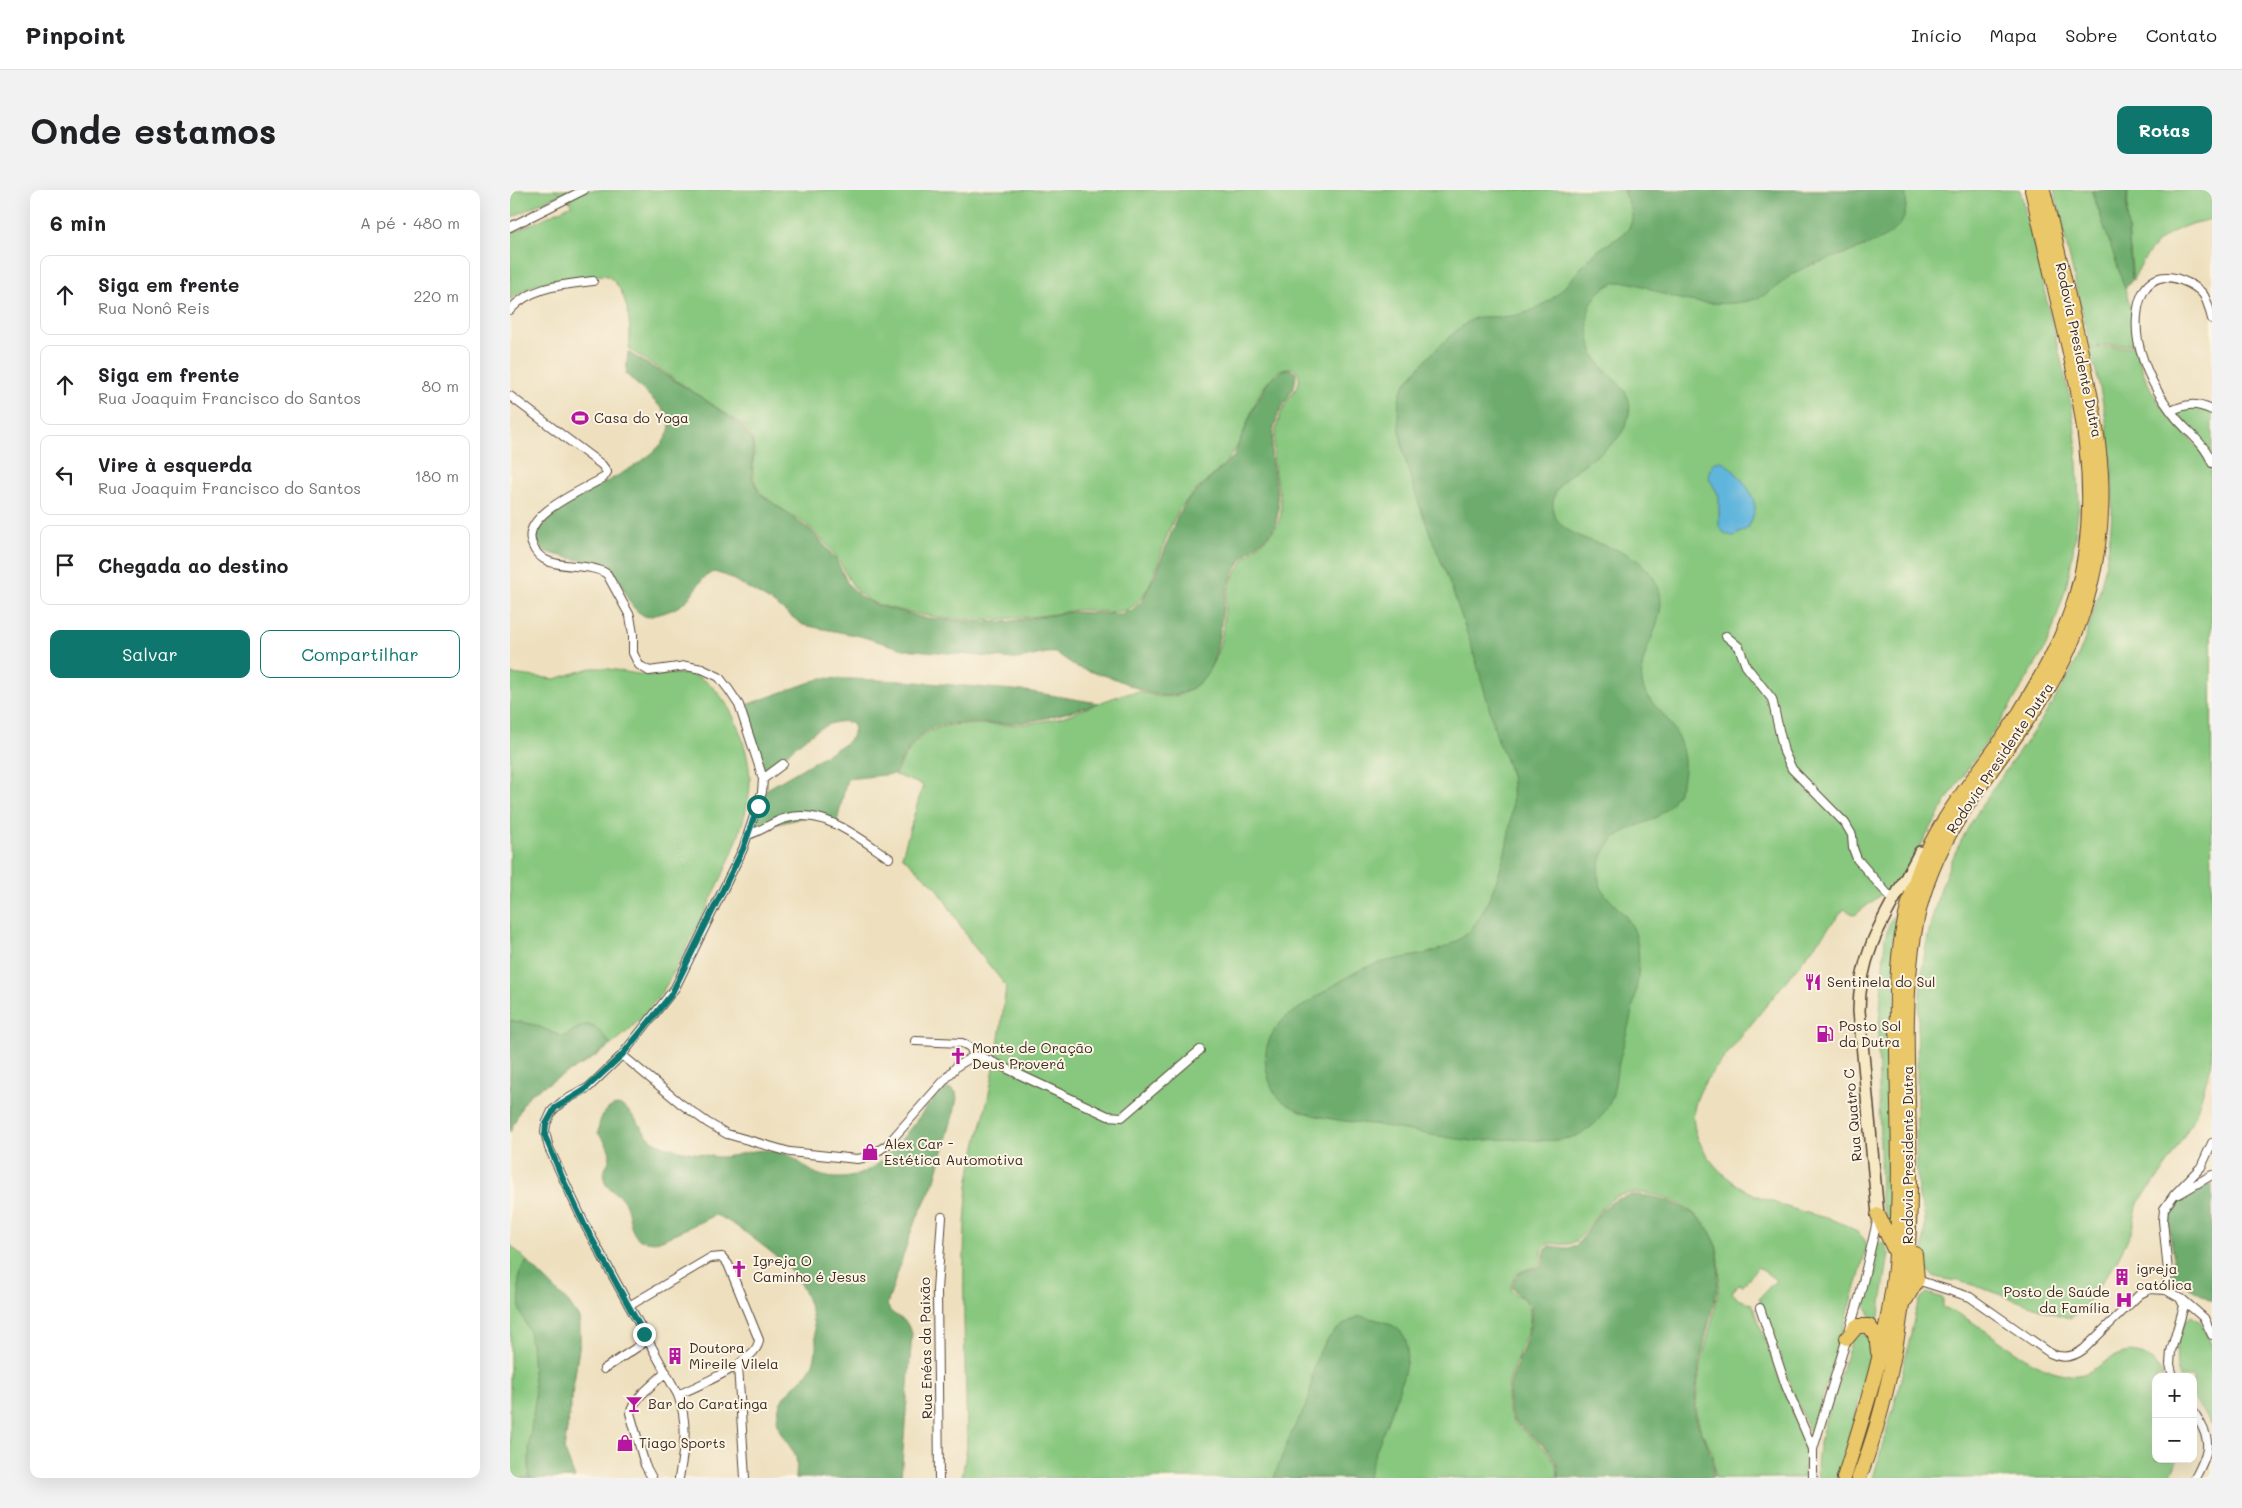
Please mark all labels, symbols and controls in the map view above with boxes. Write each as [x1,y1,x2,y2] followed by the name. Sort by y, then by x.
[25,19,126,50] text: Pinpoint
[1911,23,1961,47] text: Início
[1989,23,2037,47] text: Mapa
[2065,23,2118,47] text: Sobre
[2146,23,2217,47] text: Contato
[2117,106,2212,154] button: Rotas
[30,107,276,153] text: Onde estamos
[50,209,106,236] text: 6 min
[360,212,460,233] text: A pé · 480 m
[2052,261,2107,439] street label: Rodovia Presidente Dutra
[98,272,239,297] text: Siga em frente
[51,281,79,309] icon: ahead
[413,285,459,306] text: 220 m
[98,297,210,318] text: Rua Nonô Reis
[98,362,239,387] text: Siga em frente
[51,371,79,399] icon: ahead
[422,375,459,396] text: 80 m
[98,387,361,408] text: Rua Joaquim Francisco do Santos
[570,408,590,428] sports icon: Casa do Yoga
[594,408,689,427] place label: Casa do Yoga
[98,452,253,477] text: Vire à esquerda
[51,461,79,489] icon: left
[414,465,459,486] text: 180 m
[98,477,361,498] text: Rua Joaquim Francisco do Santos
[51,551,79,579] icon: arrive
[98,553,288,578] text: Chegada ao destino
[50,630,250,678] button: Salvar
[260,630,460,678] button: Compartilhar
[1942,678,2057,837] street label: Rodovia Presidente Dutra
[747,795,770,818] route start
[1803,972,1823,992] restaurant icon: Sentinela do Sul
[1827,972,1936,991] place label: Sentinela do Sul
[1839,1016,1901,1051] place label: Posto Sol da Dutra
[1815,1024,1835,1044] fuel station icon: Posto Sol da Dutra
[972,1038,1093,1073] place label: Monte de Oração Deus Proverá
[948,1046,968,1066] church icon: Monte de Oração Deus Proverá
[1898,1066,1917,1244] street label: Rodovia Presidente Dutra
[1839,1068,1866,1162] street label: Rua Quatro C
[884,1134,1023,1169] place label: Alex Car - Estética Automotiva
[860,1142,880,1162] shop icon: Alex Car - Estética Automotiva
[753,1251,866,1286] place label: Igreja O Caminho é Jesus
[729,1259,749,1279] church icon: Igreja O Caminho é Jesus
[2136,1259,2192,1294] place label: igreja católica
[2112,1267,2132,1287] building icon: igreja católica
[915,1277,936,1419] street label: Rua Enéas da Paixão
[2004,1282,2110,1317] place label: Posto de Saúde da Família
[2114,1290,2134,1310] hospital icon: Posto de Saúde da Família
[633,1323,656,1346] route end
[689,1338,779,1373] place label: Doutora Mireile Vilela
[665,1346,685,1366] building icon: Doutora Mireile Vilela
[2152,1373,2197,1463] map controls
[2152,1373,2197,1418] button: +
[624,1394,644,1414] bar icon: Bar do Caratinga
[648,1394,768,1413] place label: Bar do Caratinga
[2152,1418,2197,1463] button: −
[615,1433,635,1453] shop icon: Tiago Sports
[639,1433,726,1452] place label: Tiago Sports

